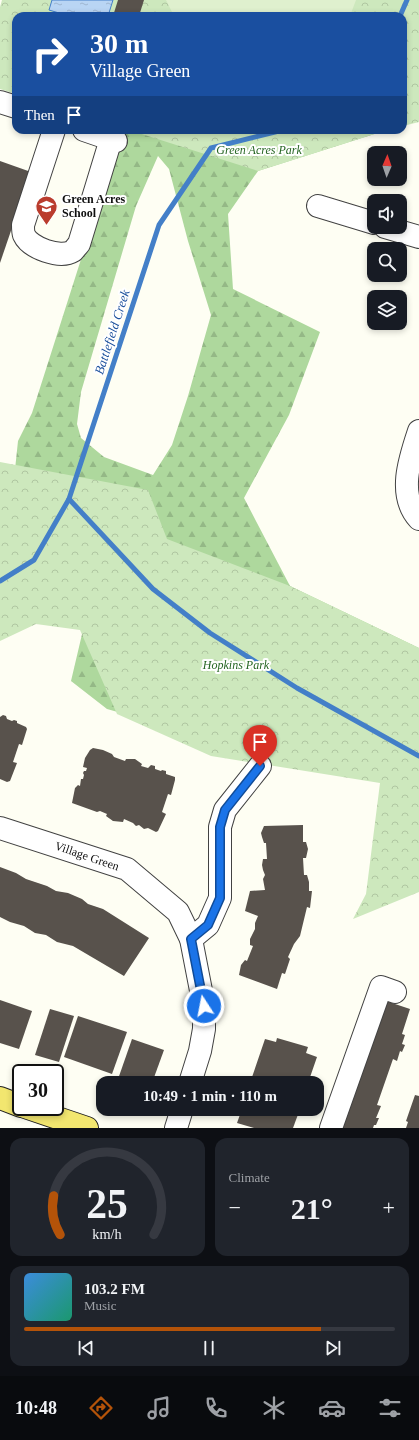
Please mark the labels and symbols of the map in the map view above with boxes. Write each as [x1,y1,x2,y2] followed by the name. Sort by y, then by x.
[216,143,302,157] park label: Green Acres Park
[367,146,407,186] north arrow
[62,192,126,220] place label: Green Acres School
[33,193,59,226] school or university icon: Green Acres School
[91,288,133,376] water label: Battlefield Creek
[202,658,270,672] park label: Hopkins Park
[243,725,277,766] pin
[53,838,121,874] street label: Village Green
[183,985,225,1027] position arrow
[12,1064,64,1116] speed limit sign: 30

